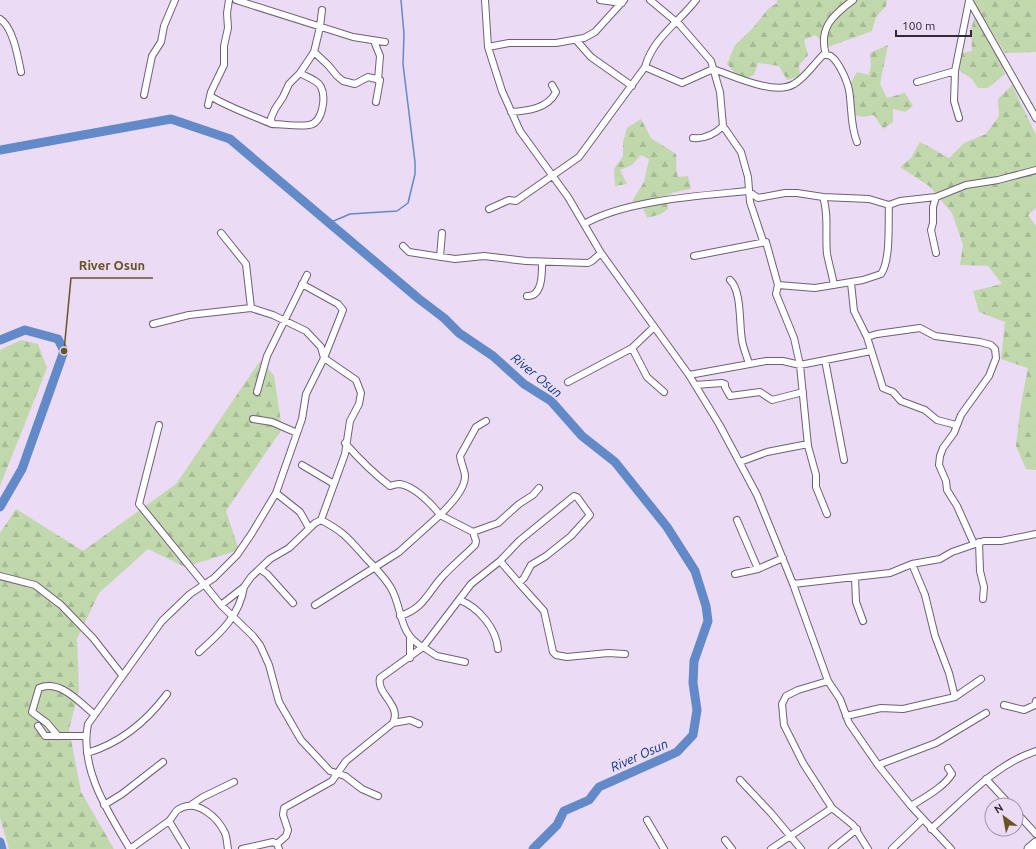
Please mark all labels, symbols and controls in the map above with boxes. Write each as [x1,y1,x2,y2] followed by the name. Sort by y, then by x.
[896,12,971,38] scale bar
[902,19,935,32] text: 100 m
[71,253,153,278] callout: River Osun
[79,258,145,272] text: River Osun
[509,350,565,400] water label: River Osun
[608,736,670,774] water label: River Osun
[984,797,1024,837] north arrow
[992,801,1005,816] text: N

